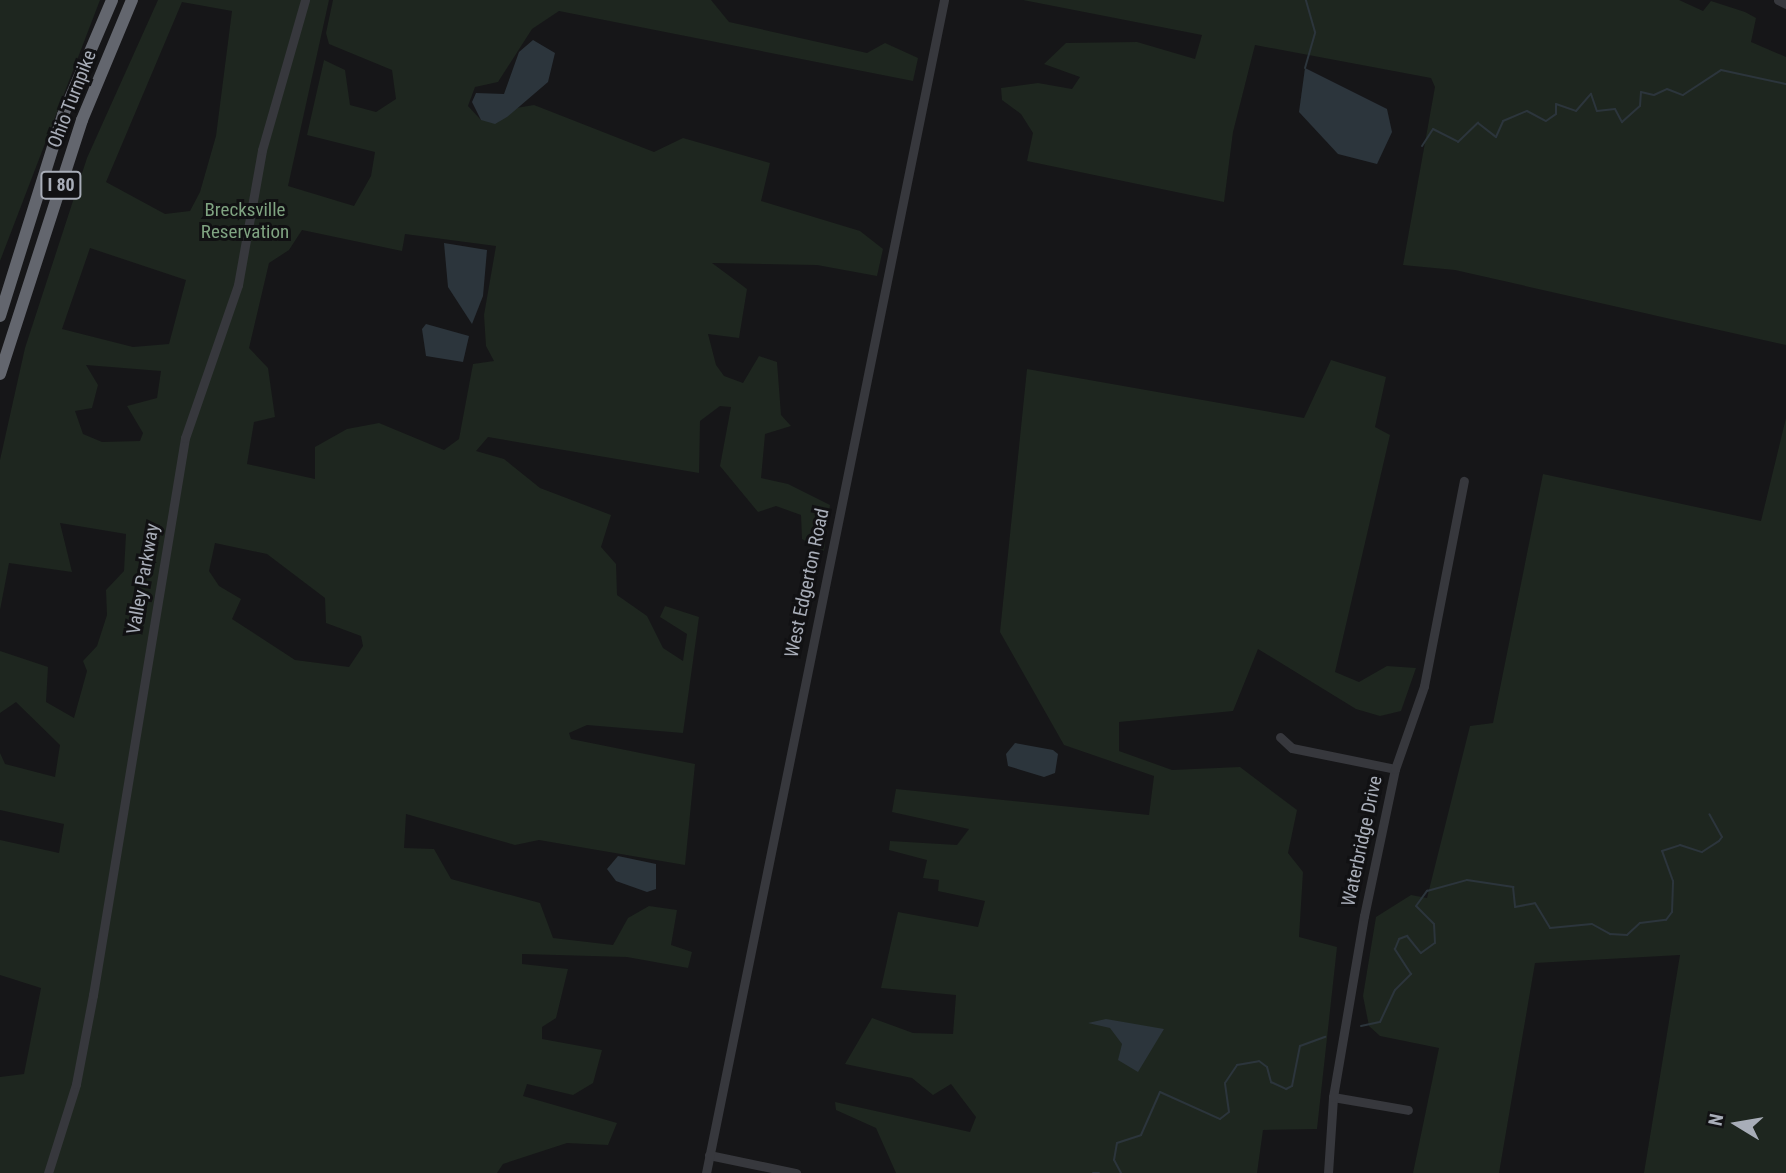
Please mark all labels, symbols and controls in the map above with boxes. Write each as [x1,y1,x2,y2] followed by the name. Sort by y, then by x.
[43,47,101,151] street label: Ohio Turnpike
[40,170,82,200] road number: I 80
[201,199,289,243] park label: Brecksville Reservation
[780,506,834,660] street label: West Edgerton Road
[122,522,164,636] street label: Valley Parkway
[1337,774,1387,908] street label: Waterbridge Drive
[1702,1089,1772,1159] north arrow
[1703,1112,1728,1128] text: N

